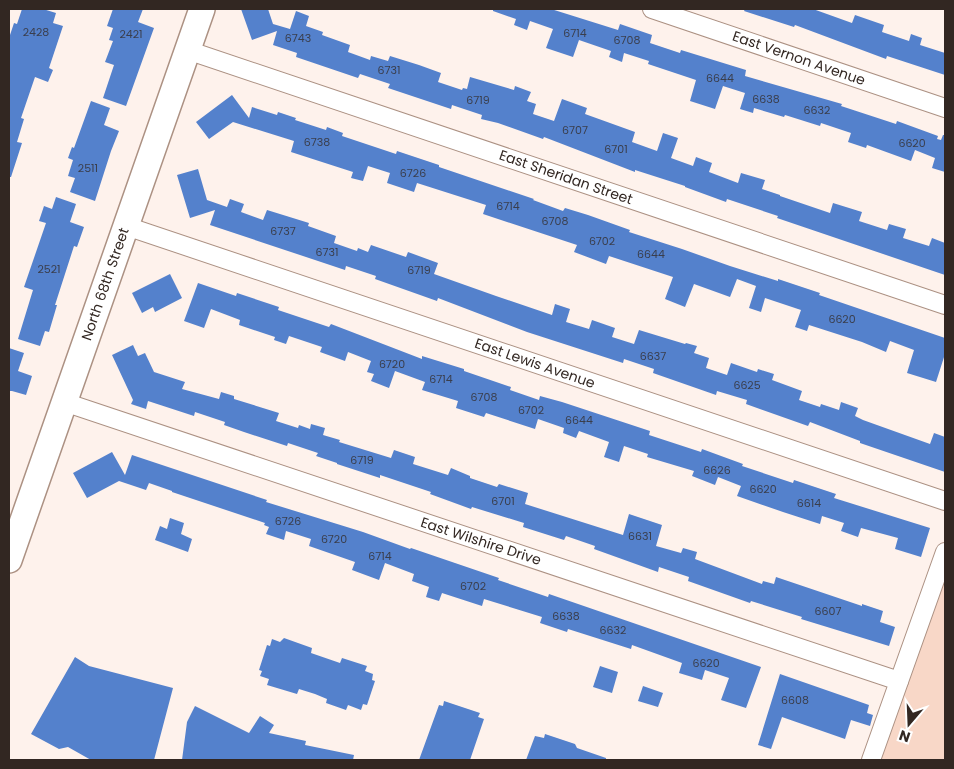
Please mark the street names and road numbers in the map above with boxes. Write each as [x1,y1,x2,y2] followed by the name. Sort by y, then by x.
[730,26,868,90] street label: East Vernon Avenue
[497,145,635,209] street label: East Sheridan Street
[76,225,134,343] street label: North 68th Street
[472,333,598,393] street label: East Lewis Avenue
[418,512,544,570] street label: East Wilshire Drive

